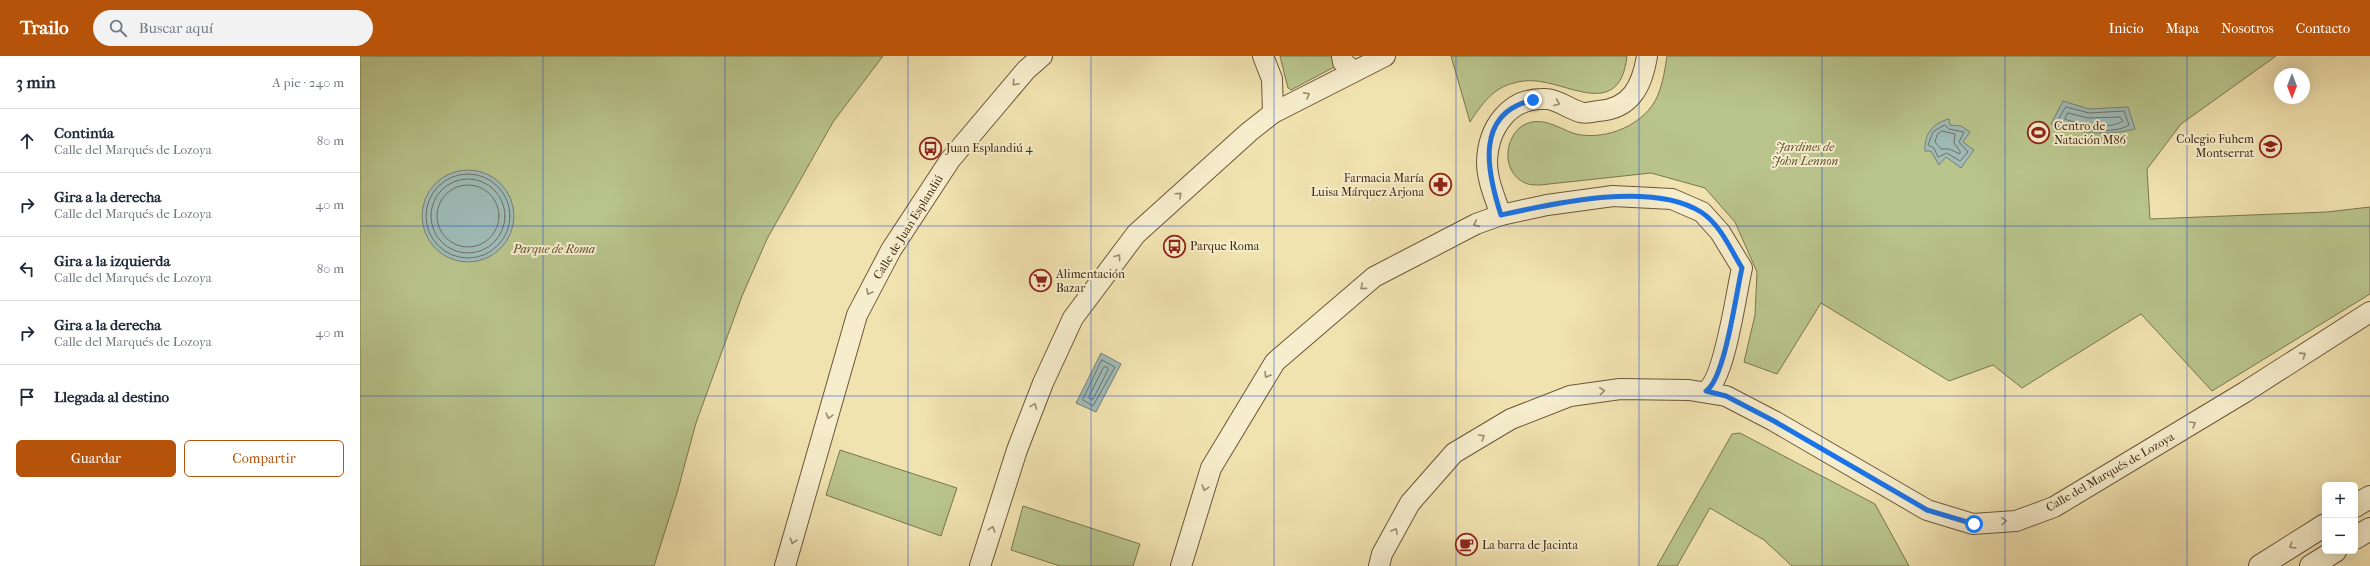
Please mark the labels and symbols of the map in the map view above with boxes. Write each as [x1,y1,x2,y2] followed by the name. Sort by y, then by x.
[2274,68,2310,104] north arrow
[1012,78,1019,86] one-way arrow
[1524,91,1542,109] route end
[1303,92,1311,100] one-way arrow
[1553,98,1561,106] one-way arrow
[2054,119,2127,147] place label: Centro de Natación M86
[2026,120,2052,146] sports icon: Centro de Natación M86
[2176,132,2255,160] place label: Colegio Fuhem Montserrat
[2257,133,2283,159] school or university icon: Colegio Fuhem Montserrat
[917,135,943,161] bus stop icon: Juan Esplandiú 4
[1772,140,1838,168] park label: Jardines de John Lennon
[945,141,1033,155] place label: Juan Esplandiú 4
[1311,171,1424,199] place label: Farmacia María Luisa Márquez Arjona
[870,172,946,282] street label: Calle de Juan Esplandiú
[1427,172,1453,198] pharmacy icon: Farmacia María Luisa Márquez Arjona
[1174,192,1182,200] one-way arrow
[1473,220,1480,228] one-way arrow
[1162,233,1188,259] bus stop icon: Parque Roma
[1190,239,1260,253] place label: Parque Roma
[512,242,595,256] park label: Parque de Roma
[1114,255,1121,262] one-way arrow
[1055,267,1125,295] place label: Alimentación Bazar
[1028,268,1054,294] supermarket icon: Alimentación Bazar
[1360,283,1367,290] one-way arrow
[866,288,873,296] one-way arrow
[2299,352,2306,360] one-way arrow
[1265,371,1272,378] one-way arrow
[1599,386,1605,395] one-way arrow
[1029,403,1038,410] one-way arrow
[825,412,834,419] one-way arrow
[2189,421,2196,428] one-way arrow
[2043,429,2177,514] street label: Calle del Marqués de Lozoya
[1478,435,1485,442] one-way arrow
[1201,484,1210,491] one-way arrow
[1965,515,1983,533] route start
[2001,517,2007,526] one-way arrow
[987,526,996,533] one-way arrow
[1390,527,1397,535] one-way arrow
[1453,532,1479,558] cafe icon: La barra de Jacinta
[789,537,798,544] one-way arrow
[1482,538,1578,552] place label: La barra de Jacinta
[2290,541,2297,548] one-way arrow

